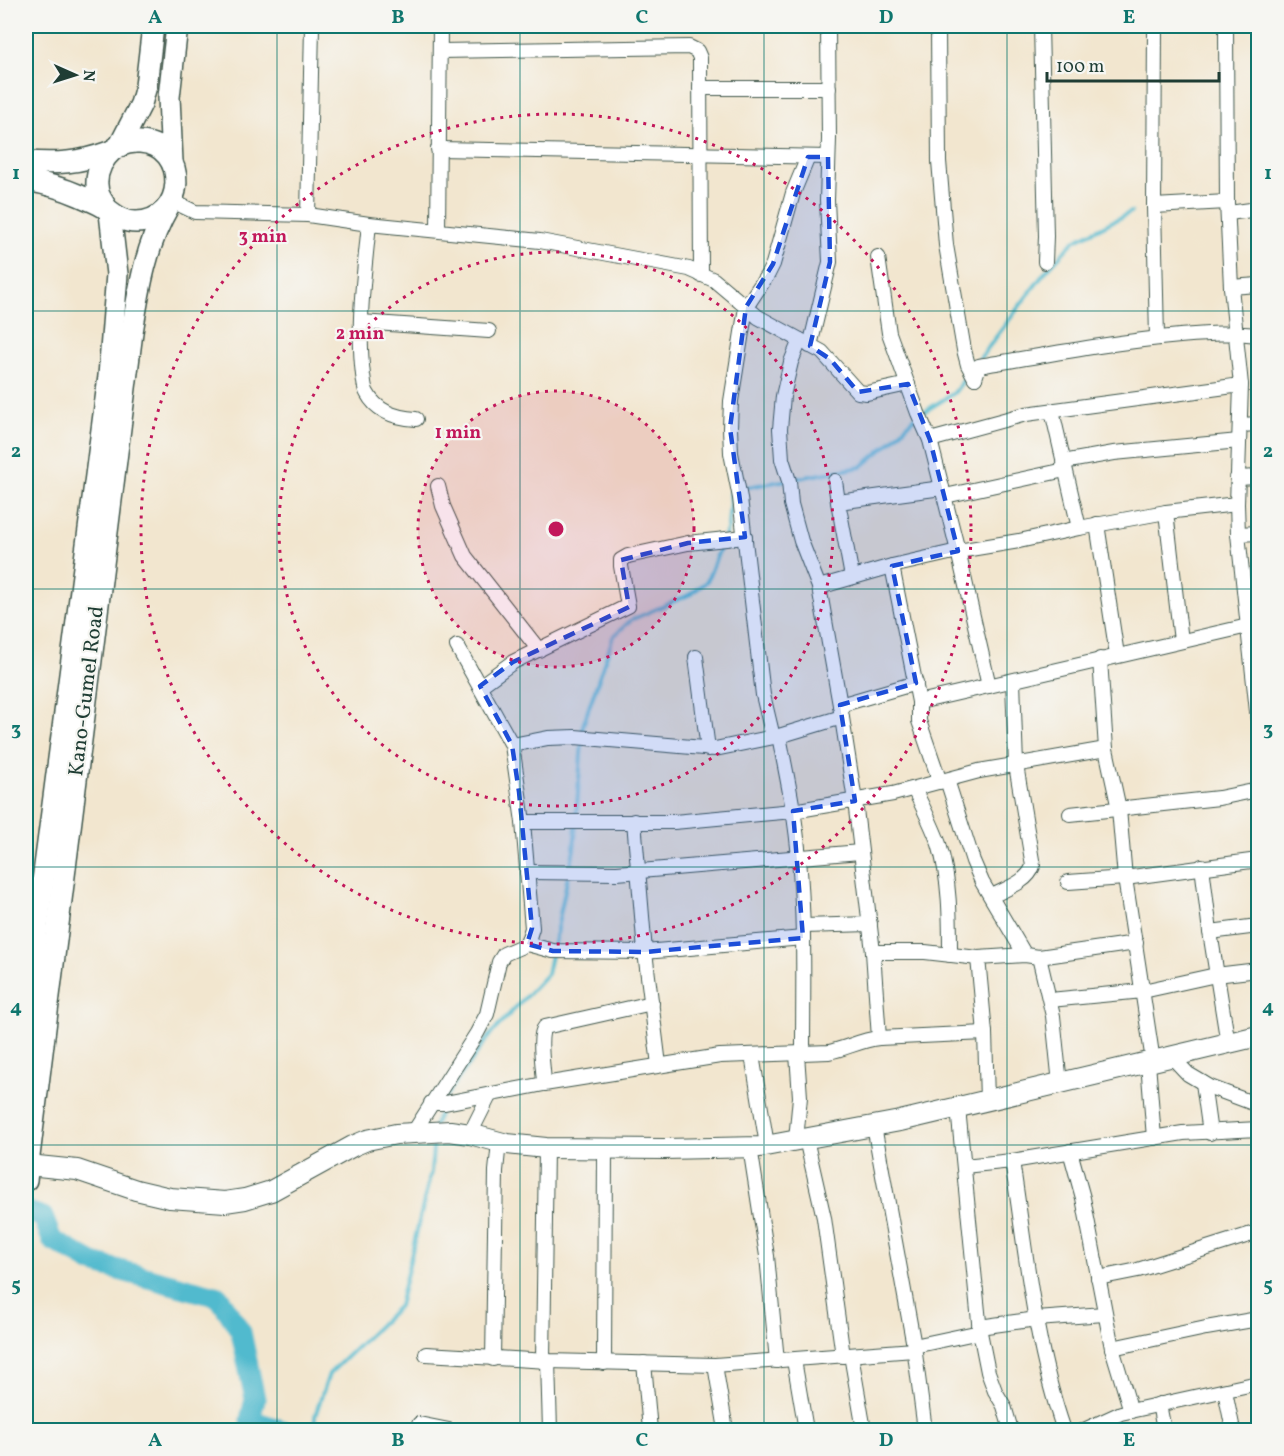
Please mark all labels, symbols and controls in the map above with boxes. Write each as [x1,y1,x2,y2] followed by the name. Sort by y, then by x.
[148,4,162,32] text: A
[391,4,405,32] text: B
[636,4,649,32] text: C
[879,4,893,32] text: D
[1123,4,1135,32] text: E
[45,45,105,105] north arrow
[1047,45,1220,83] scale bar
[1056,55,1105,80] text: 100 m
[77,69,99,82] text: N
[12,160,20,188] text: 1
[1264,160,1272,188] text: 1
[239,225,287,250] text: 3 min
[336,322,384,347] text: 2 min
[435,421,481,446] text: 1 min
[11,438,21,466] text: 2
[1263,438,1273,466] text: 2
[546,519,566,539] centre of rings
[62,604,112,778] street label: Kano-Gumel Road
[11,716,21,744] text: 3
[1263,716,1273,744] text: 3
[10,994,22,1022] text: 4
[1262,994,1274,1022] text: 4
[11,1272,21,1300] text: 5
[1263,1272,1273,1300] text: 5
[148,1427,162,1455] text: A
[391,1427,405,1455] text: B
[636,1427,649,1455] text: C
[879,1427,893,1455] text: D
[1123,1427,1135,1455] text: E

